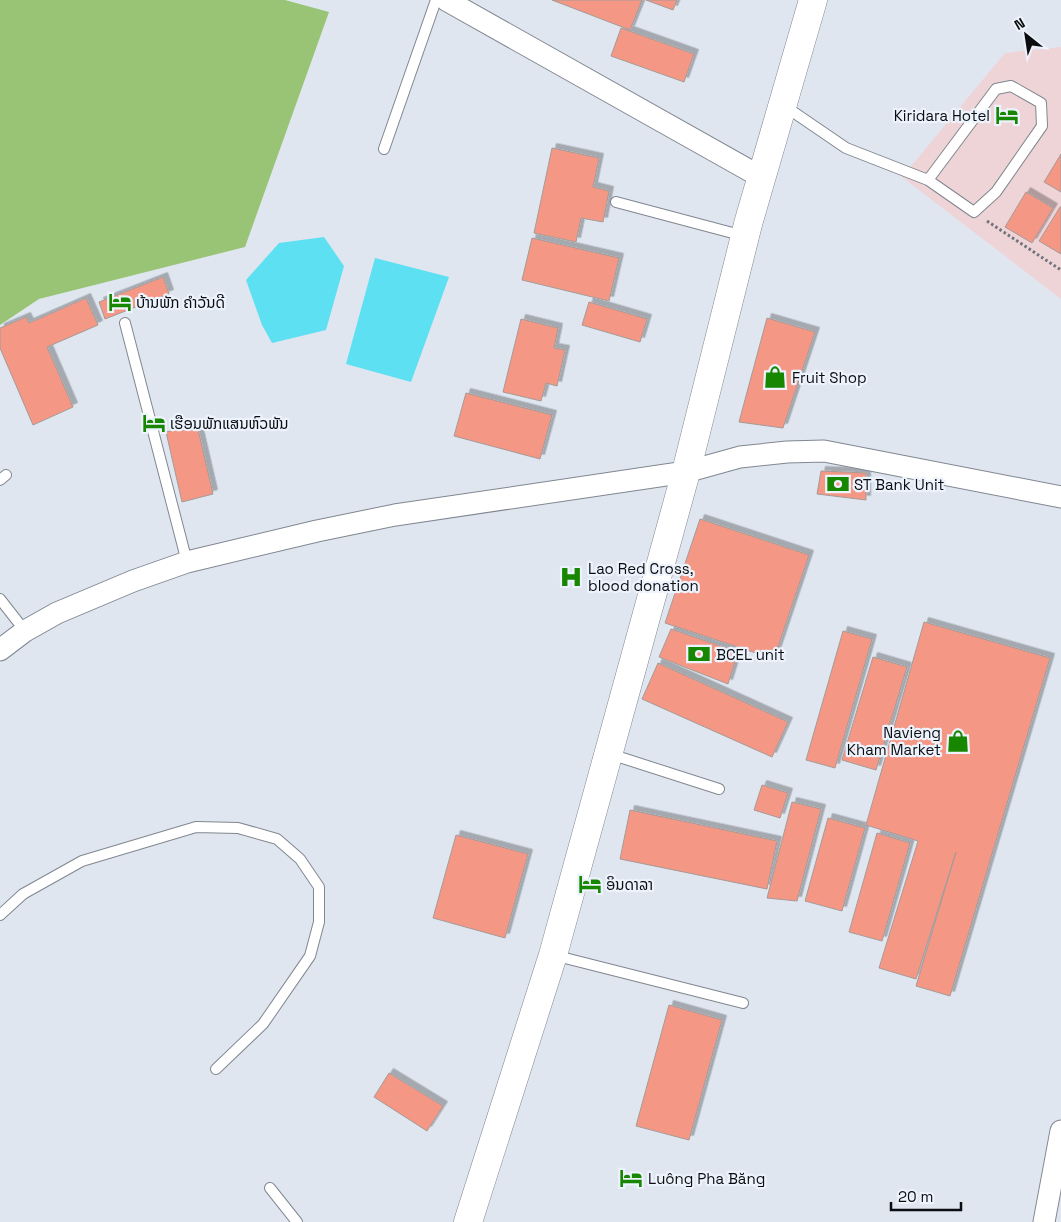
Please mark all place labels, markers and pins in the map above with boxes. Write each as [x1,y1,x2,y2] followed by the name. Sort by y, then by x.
[994,102,1020,128] hotel icon: Kiridara Hotel
[894,106,990,125] place label: Kiridara Hotel
[107,289,133,315] hotel icon: ບ້ານພັກ ຄໍາວັນດີ
[136,293,225,312] place label: ບ້ານພັກ ຄໍາວັນດີ
[762,364,788,390] shop icon: Fruit Shop
[792,368,867,387] place label: Fruit Shop
[141,410,167,436] hotel icon: ເຮືອນພັກແສນຫົວພັນ
[170,414,288,433] place label: ເຮືອນພັກແສນຫົວພັນ
[825,471,851,497] bank icon: ST Bank Unit
[854,475,945,494] place label: ST Bank Unit
[588,559,699,595] place label: Lao Red Cross, blood donation
[558,564,584,590] hospital icon: Lao Red Cross, blood donation
[686,641,712,667] bank icon: BCEL unit
[716,645,785,664] place label: BCEL unit
[847,723,941,759] place label: Navieng Kham Market
[945,728,971,754] shop icon: Navieng Kham Market
[577,871,603,897] hotel icon: ອິນດາລາ
[606,875,653,894] place label: ອິນດາລາ
[618,1165,644,1191] hotel icon: Luông Pha Băng
[648,1169,765,1188] place label: Luông Pha Băng

